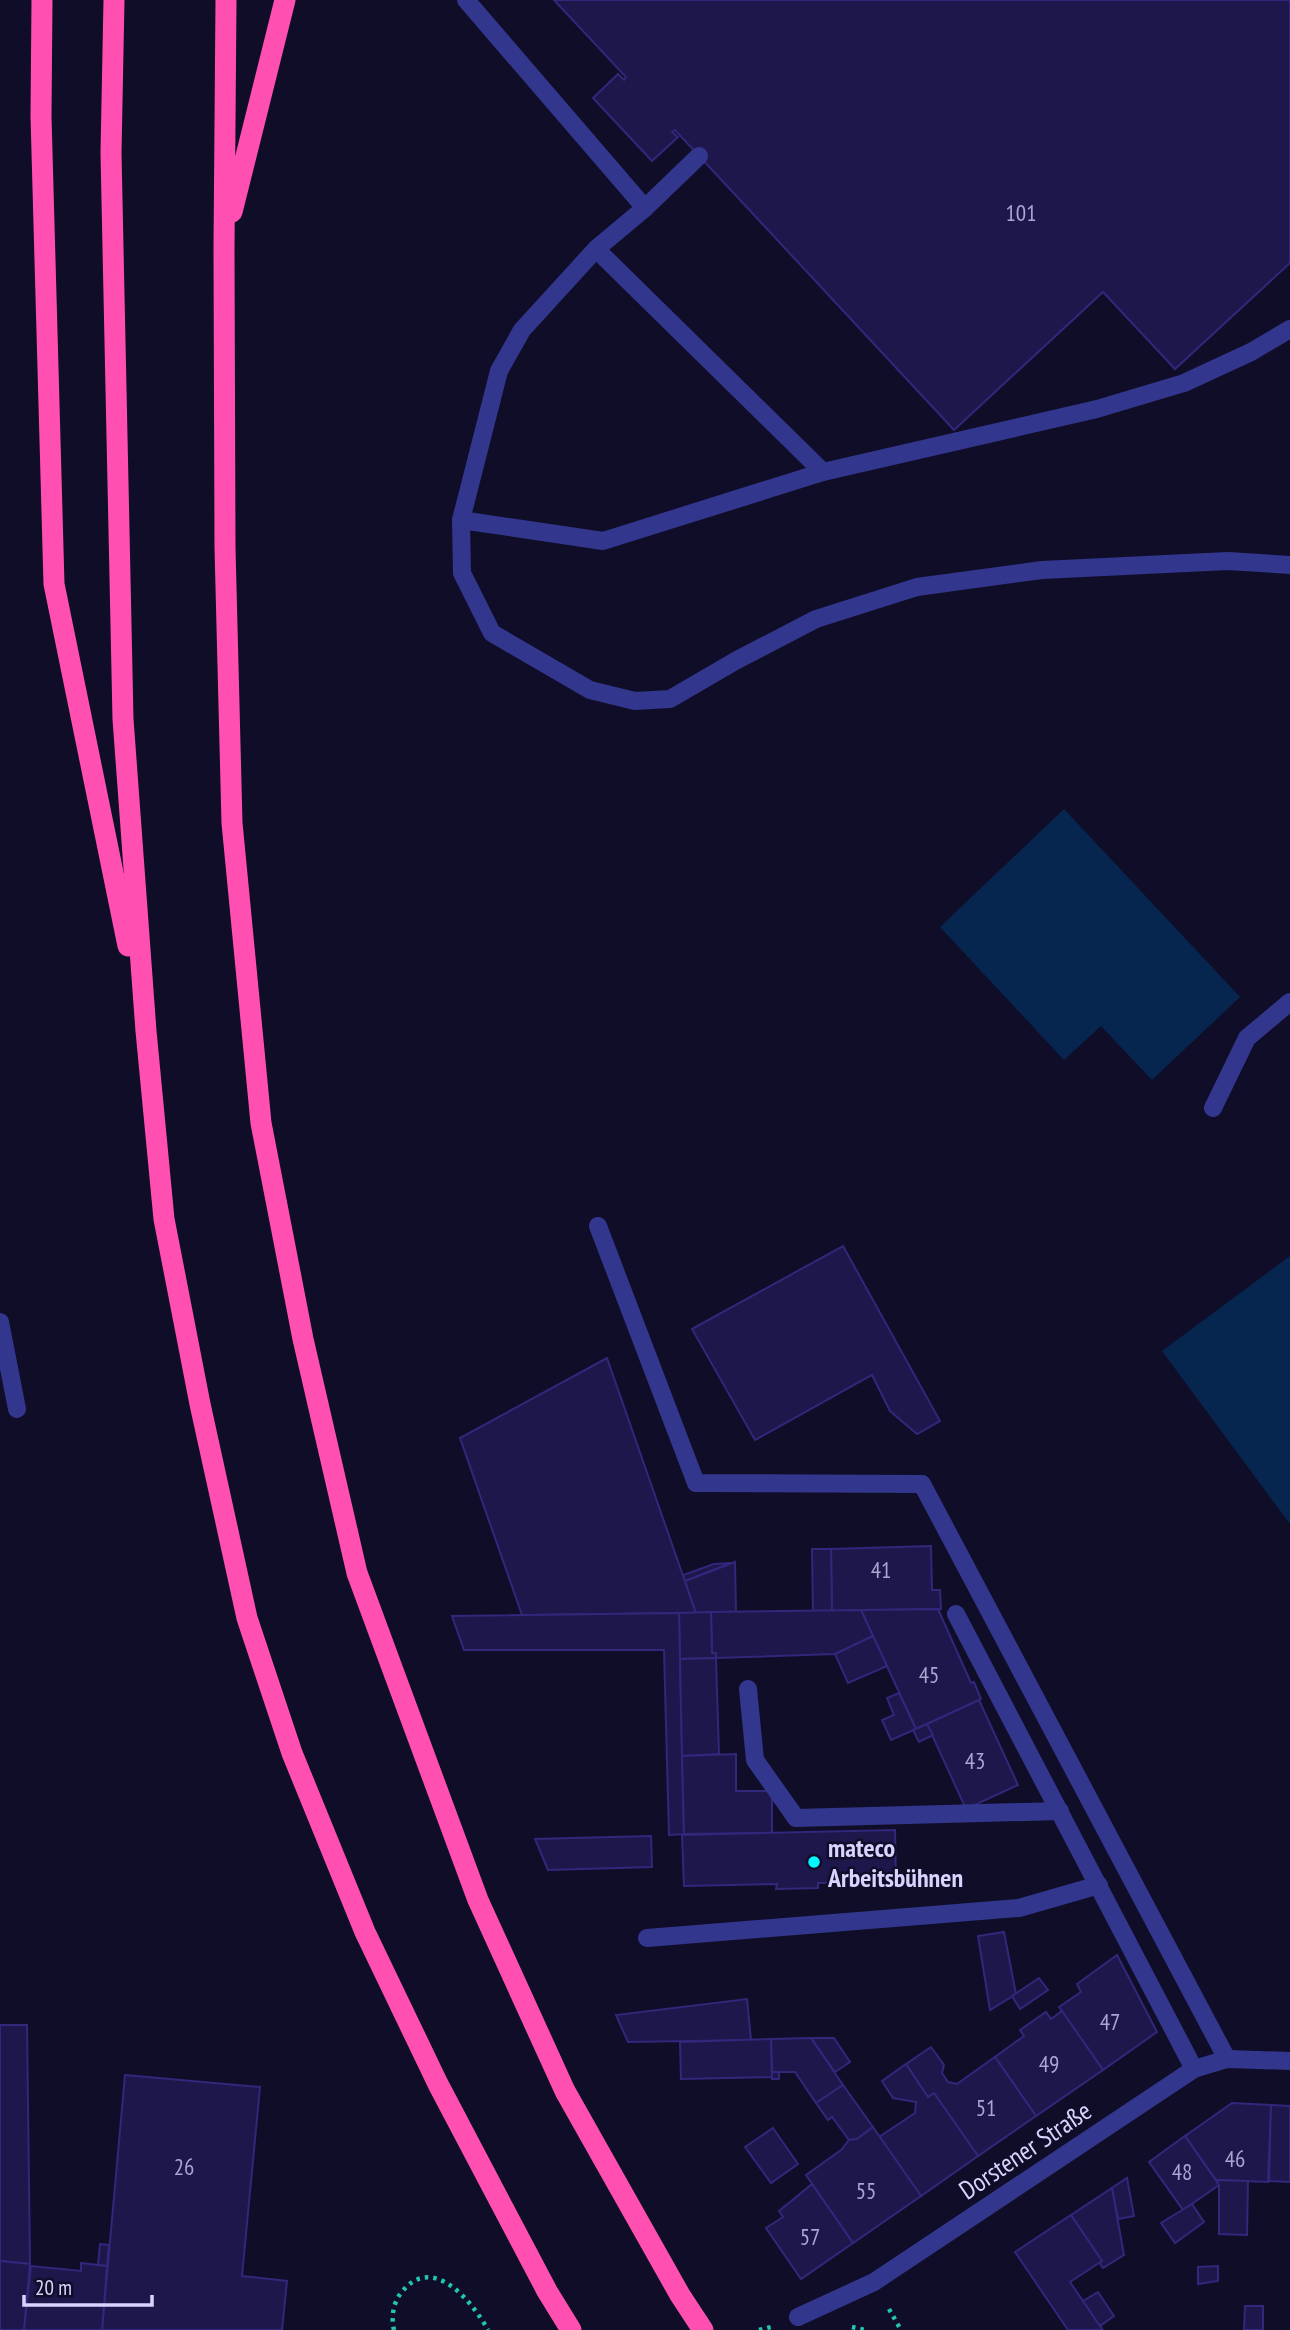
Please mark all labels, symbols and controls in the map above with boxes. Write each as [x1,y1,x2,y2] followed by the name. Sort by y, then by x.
[1005,198,1037,227] house number: 101
[871,1555,891,1584] house number: 41
[919,1660,939,1689] house number: 45
[965,1746,985,1775] house number: 43
[827,1831,963,1894] place label: mateco Arbeitsbühnen
[806,1854,822,1870] marker: mateco Arbeitsbühnen
[1100,2007,1120,2036] house number: 47
[1039,2049,1059,2078] house number: 49
[976,2093,996,2122] house number: 51
[953,2094,1097,2206] street label: Dorstener Straße
[1225,2144,1245,2173] house number: 46
[174,2152,194,2181] house number: 26
[1172,2157,1192,2186] house number: 48
[856,2176,876,2205] house number: 55
[800,2222,820,2251] house number: 57
[24,2264,152,2308] scale bar
[35,2274,72,2301] text: 20 m

